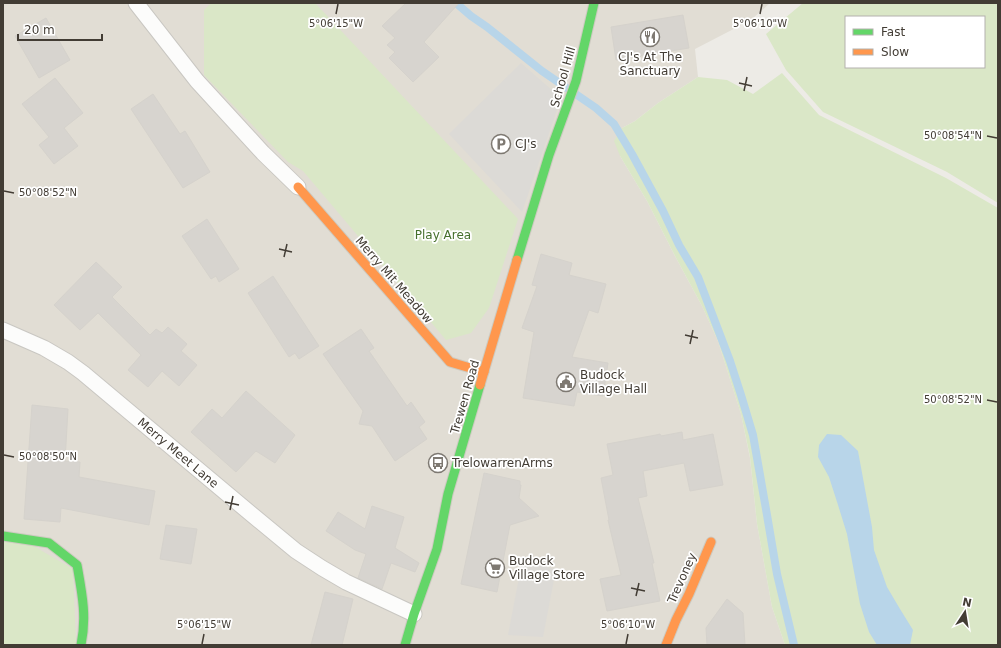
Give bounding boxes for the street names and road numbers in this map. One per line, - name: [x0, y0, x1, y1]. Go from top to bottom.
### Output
- street label: School Hill: [548, 45, 578, 109]
- street label: Merry Mit Meadow: [353, 234, 436, 326]
- street label: Trewen Road: [447, 358, 482, 437]
- street label: Merry Meet Lane: [135, 415, 221, 491]
- street label: Trevoney: [664, 550, 699, 606]

